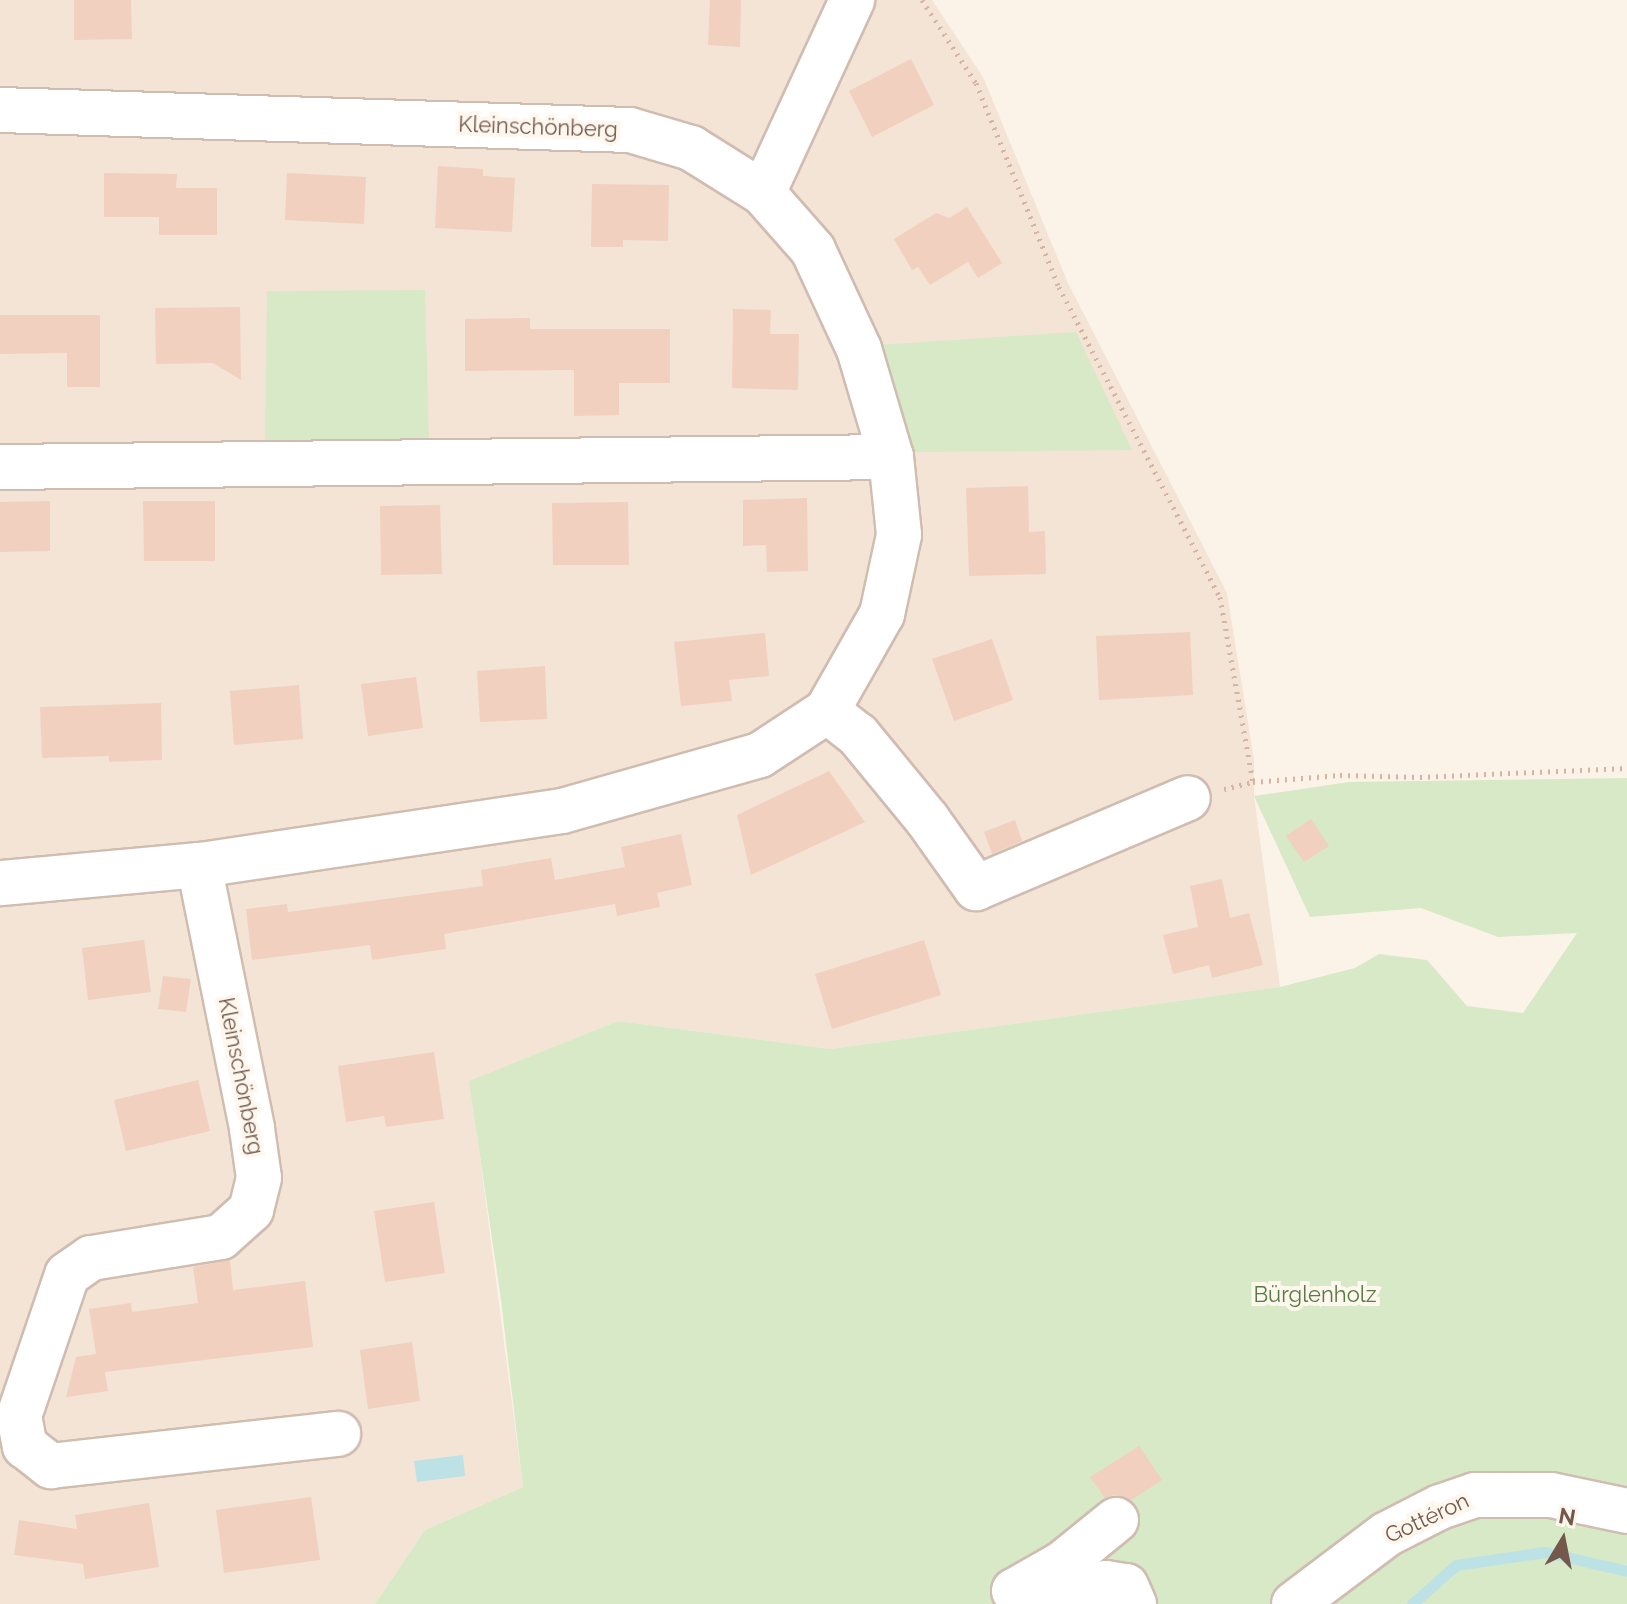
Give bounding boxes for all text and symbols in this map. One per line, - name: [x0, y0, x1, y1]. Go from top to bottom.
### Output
- street label: Kleinschönberg: [458, 111, 618, 143]
- street label: Kleinschönberg: [213, 995, 269, 1157]
- park label: Bürglenholz: [1253, 1282, 1377, 1308]
- street label: Gottéron: [1381, 1487, 1473, 1549]
- north arrow: [1523, 1500, 1603, 1580]
- text: N: [1557, 1502, 1578, 1531]

